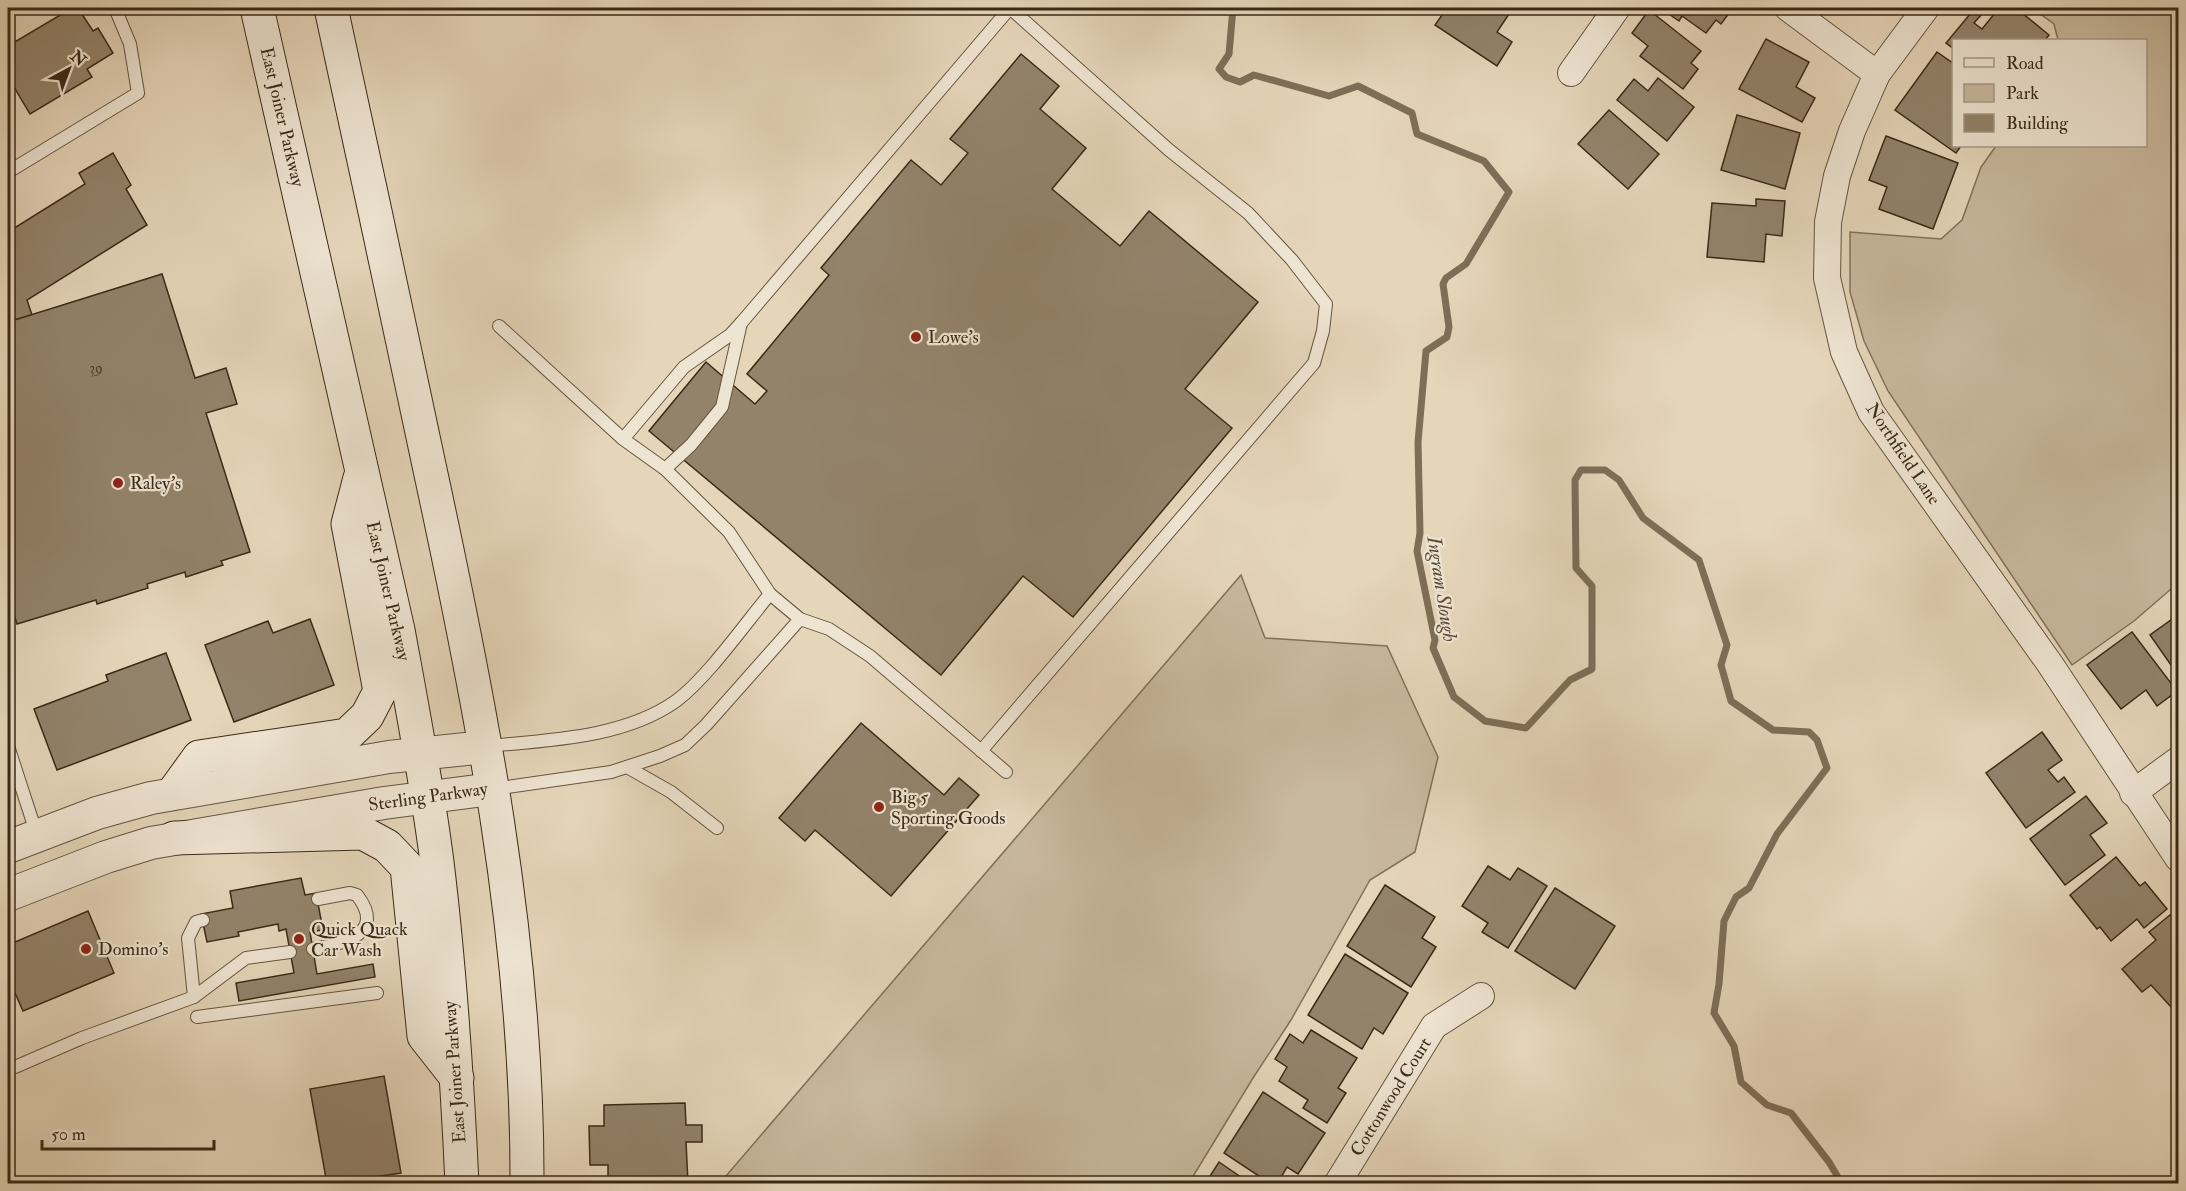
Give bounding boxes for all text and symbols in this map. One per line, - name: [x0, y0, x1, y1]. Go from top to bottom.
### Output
- north arrow: [39, 39, 99, 99]
- legend: [1952, 39, 2147, 147]
- street label: East Joiner Parkway: [255, 45, 309, 190]
- text: N: [65, 46, 91, 71]
- text: Road: [2006, 52, 2044, 75]
- text: Park: [2006, 82, 2039, 105]
- text: Building: [2006, 112, 2069, 135]
- place label: Lowe's: [928, 326, 979, 349]
- marker: Lowe's: [909, 330, 923, 344]
- house number: 39: [89, 359, 103, 378]
- street label: Northfield Lane: [1860, 399, 1946, 510]
- place label: Raley's: [130, 472, 181, 495]
- marker: Raley's: [111, 476, 125, 490]
- street label: East Joiner Parkway: [361, 519, 415, 664]
- water label: Ingram Slough: [1421, 533, 1463, 644]
- street label: Sterling Parkway: [367, 777, 490, 817]
- place label: Big 5 Sporting Goods: [891, 786, 1006, 830]
- marker: Big 5 Sporting Goods: [872, 800, 886, 814]
- place label: Quick Quack Car Wash: [311, 918, 408, 962]
- marker: Quick Quack Car Wash: [292, 932, 306, 946]
- place label: Domino's: [98, 938, 168, 961]
- marker: Domino's: [79, 942, 93, 956]
- street label: East Joiner Parkway: [438, 999, 471, 1144]
- street label: Cottonwood Court: [1345, 1033, 1437, 1161]
- scale bar: [42, 1113, 214, 1151]
- text: 50 m: [51, 1123, 86, 1146]

